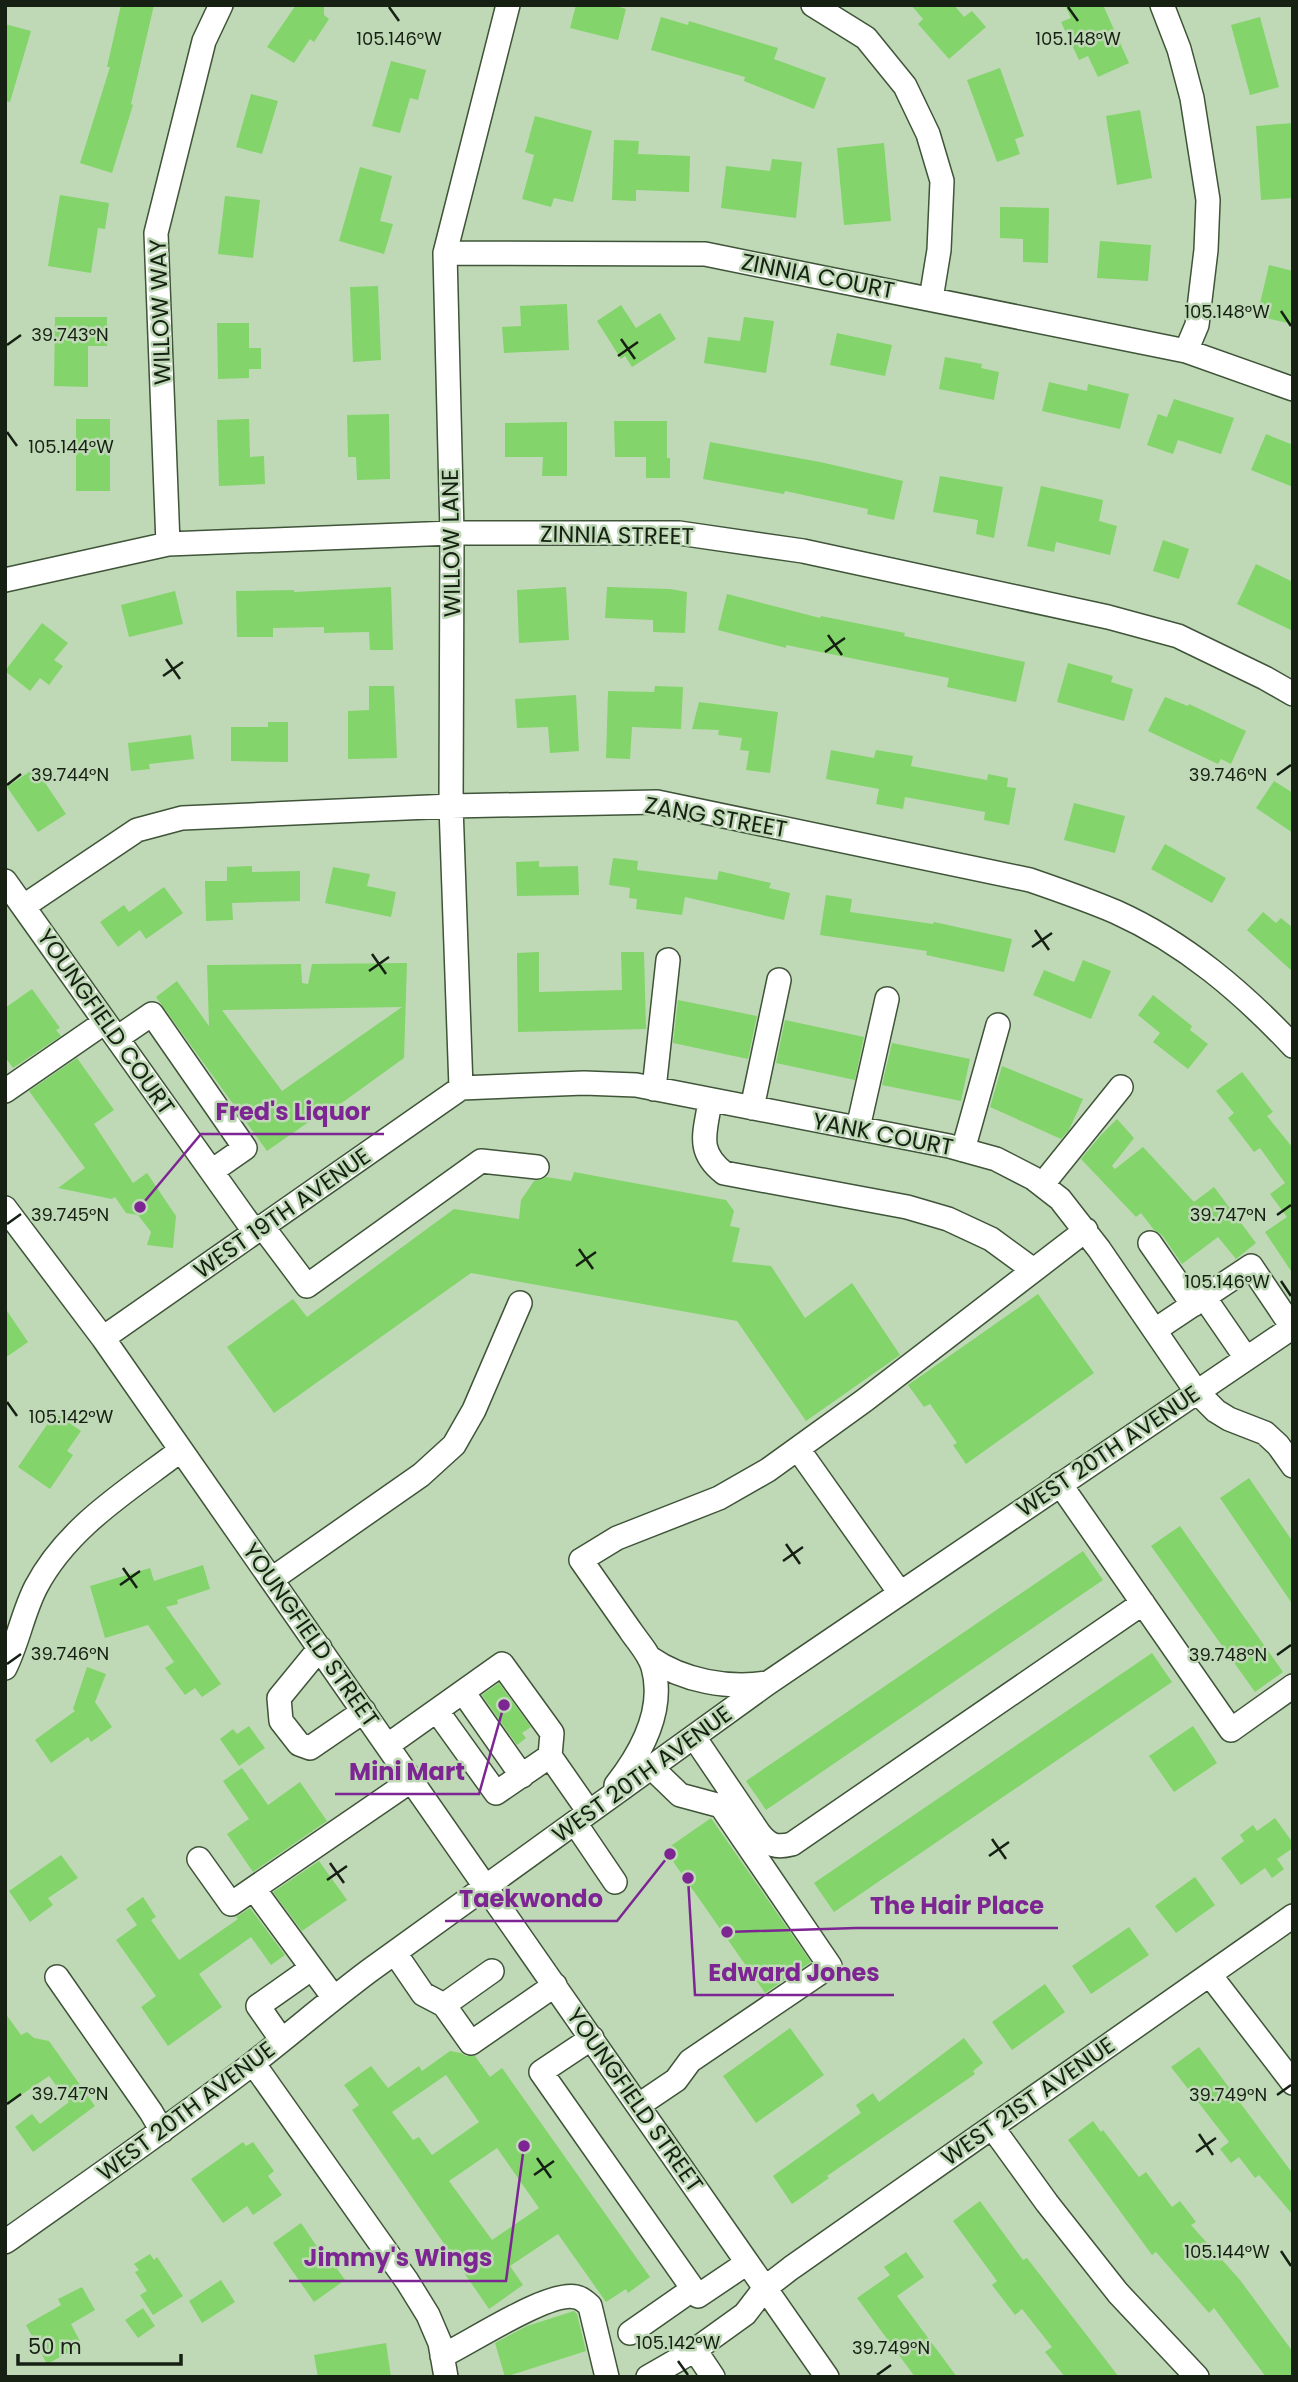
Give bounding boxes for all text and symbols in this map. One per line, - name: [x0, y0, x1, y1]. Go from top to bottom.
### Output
- text: 105.146°W: [356, 26, 442, 51]
- text: 105.148°W: [1035, 26, 1121, 51]
- street label: WILLOW WAY: [141, 238, 179, 386]
- street label: ZINNIA COURT: [739, 245, 897, 307]
- text: 105.148°W: [1184, 299, 1270, 324]
- text: 39.743°N: [31, 322, 109, 347]
- text: 105.144°W: [28, 434, 114, 459]
- street label: WILLOW LANE: [434, 469, 468, 617]
- street label: ZINNIA STREET: [540, 518, 694, 552]
- text: 39.744°N: [31, 762, 109, 787]
- text: 39.746°N: [1189, 762, 1267, 787]
- street label: ZANG STREET: [642, 789, 790, 845]
- street label: YOUNGFIELD COURT: [30, 923, 182, 1121]
- callout: Fred's Liquor: [201, 1089, 384, 1134]
- text: Fred's Liquor: [216, 1095, 370, 1128]
- street label: YANK COURT: [810, 1105, 956, 1163]
- street label: WEST 19TH AVENUE: [187, 1140, 377, 1286]
- text: 39.745°N: [31, 1202, 109, 1227]
- text: 39.747°N: [1190, 1202, 1266, 1227]
- text: 105.146°W: [1184, 1269, 1270, 1294]
- street label: WEST 20TH AVENUE: [1010, 1378, 1206, 1524]
- text: 105.142°W: [29, 1404, 114, 1429]
- street label: YOUNGFIELD STREET: [235, 1536, 387, 1734]
- text: 39.746°N: [31, 1641, 109, 1666]
- text: 39.748°N: [1189, 1642, 1267, 1667]
- street label: WEST 20TH AVENUE: [546, 1698, 738, 1850]
- callout: Mini Mart: [335, 1749, 479, 1794]
- text: Mini Mart: [349, 1755, 465, 1788]
- callout: Taekwondo: [445, 1876, 617, 1921]
- text: Taekwondo: [459, 1882, 603, 1915]
- callout: The Hair Place: [856, 1883, 1058, 1928]
- text: The Hair Place: [870, 1889, 1044, 1922]
- callout: Edward Jones: [695, 1950, 894, 1995]
- text: Edward Jones: [708, 1956, 880, 1989]
- street label: YOUNGFIELD STREET: [559, 2001, 711, 2199]
- street label: WEST 21ST AVENUE: [935, 2029, 1121, 2173]
- street label: WEST 20TH AVENUE: [91, 2034, 281, 2188]
- text: 39.747°N: [32, 2081, 108, 2106]
- text: 39.749°N: [1189, 2082, 1267, 2107]
- callout: Jimmy's Wings: [289, 2236, 506, 2281]
- text: 105.144°W: [1184, 2239, 1270, 2264]
- text: Jimmy's Wings: [304, 2241, 492, 2274]
- scale bar: [18, 2322, 180, 2366]
- text: 105.142°W: [636, 2330, 721, 2355]
- text: 50 m: [28, 2332, 82, 2361]
- text: 39.749°N: [852, 2335, 930, 2360]

